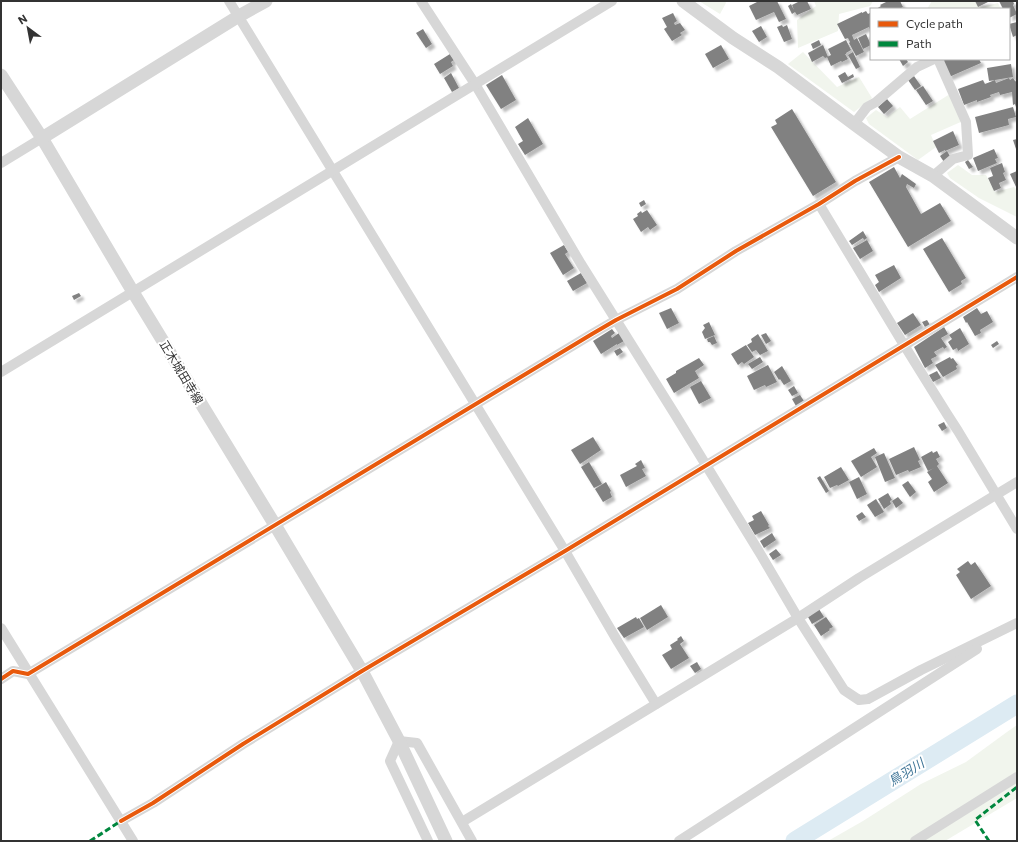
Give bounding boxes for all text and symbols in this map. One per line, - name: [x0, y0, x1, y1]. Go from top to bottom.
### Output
- north arrow: [8, 8, 48, 48]
- legend: [870, 8, 1010, 60]
- text: N: [15, 11, 29, 27]
- text: Cycle path: [906, 16, 963, 30]
- text: Path: [906, 36, 932, 50]
- street label: 正木城田寺線: [157, 338, 207, 406]
- water label: 鳥羽川: [885, 754, 928, 789]

